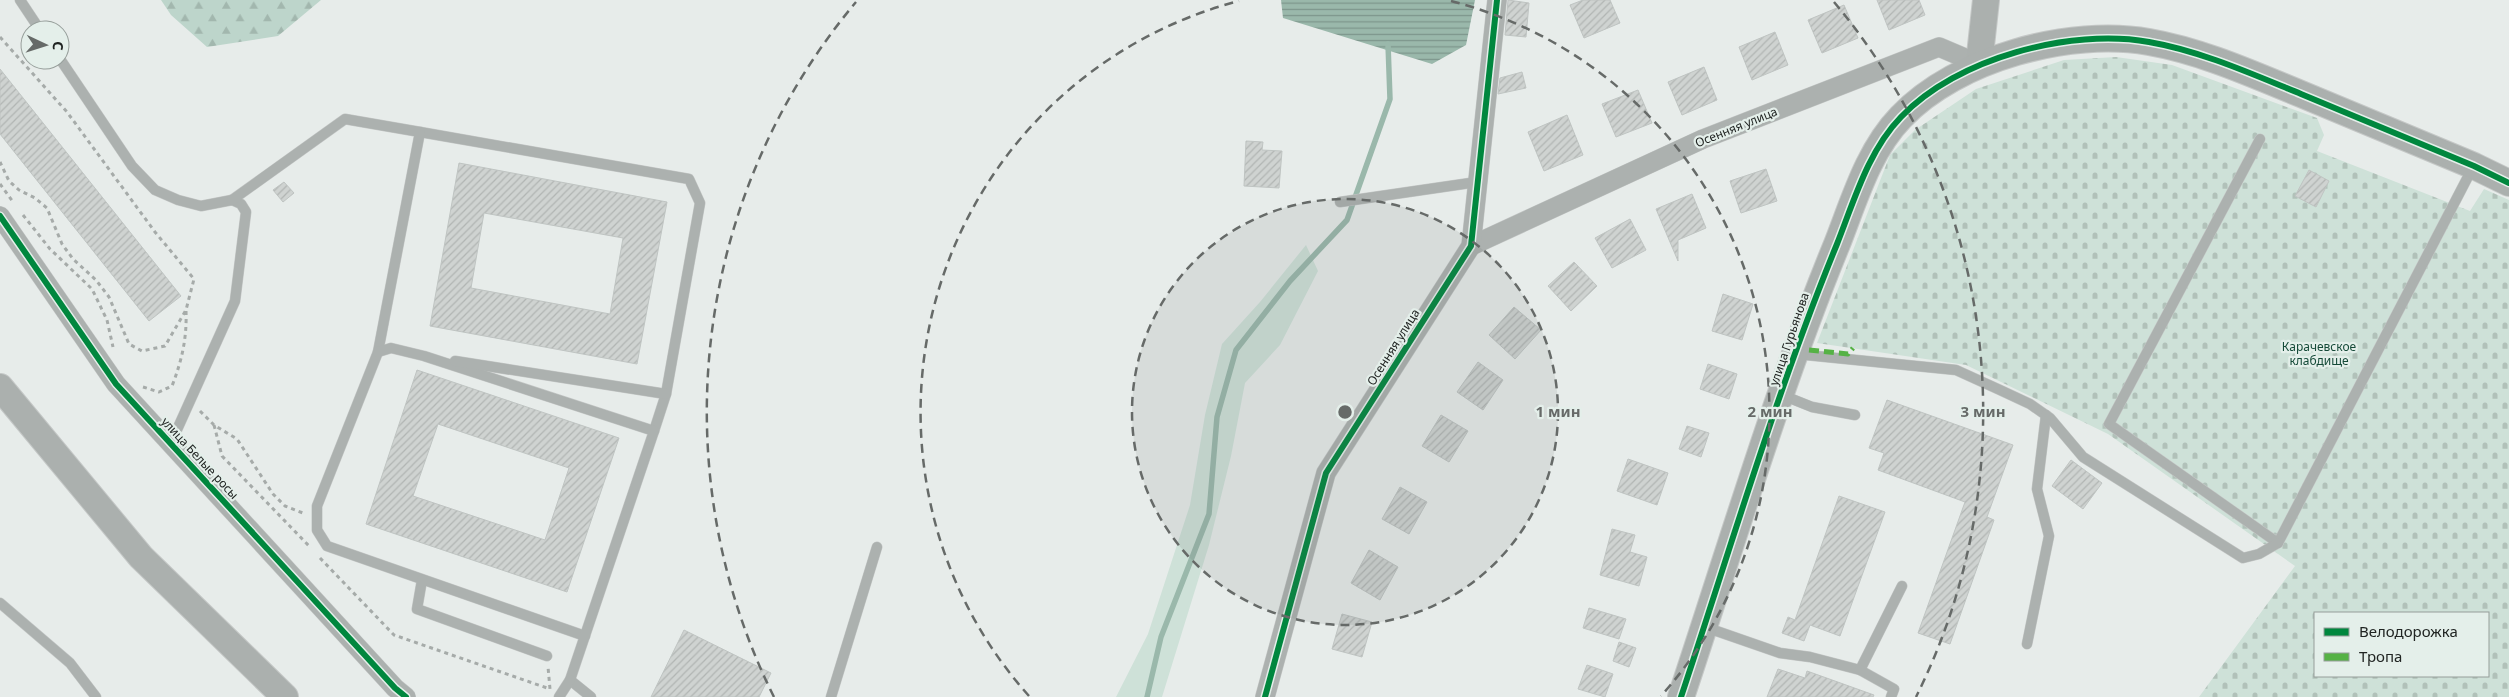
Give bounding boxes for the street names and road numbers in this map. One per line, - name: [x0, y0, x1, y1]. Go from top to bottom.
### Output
- street label: Осенняя улица: [1692, 103, 1780, 151]
- street label: улица Гурьянова: [1765, 290, 1813, 388]
- street label: Осенняя улица: [1363, 305, 1423, 389]
- street label: улица Белые росы: [157, 413, 243, 503]

